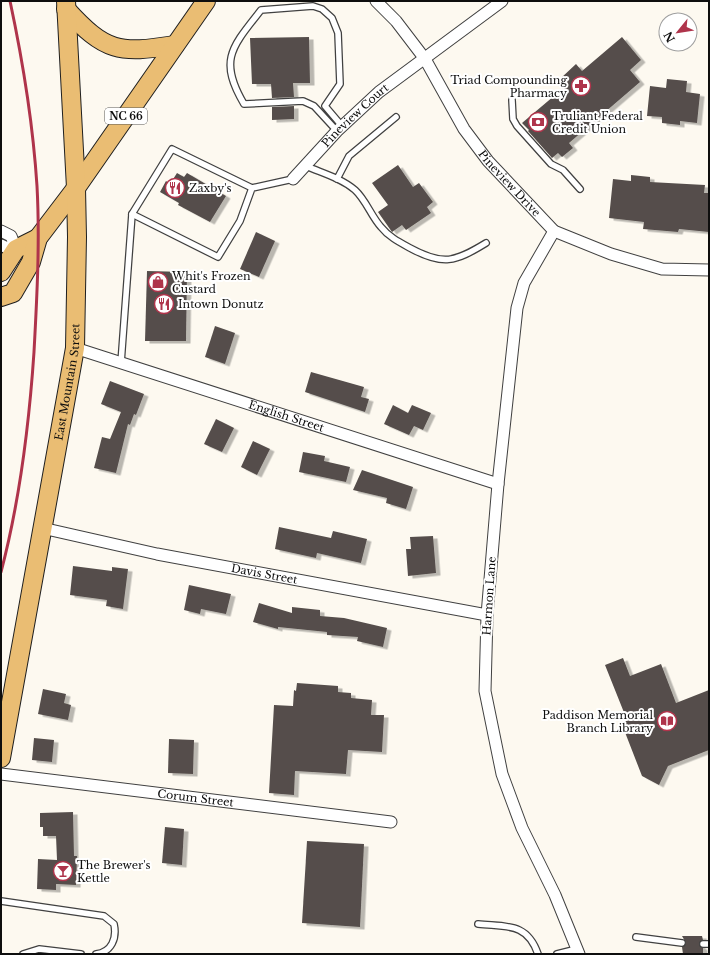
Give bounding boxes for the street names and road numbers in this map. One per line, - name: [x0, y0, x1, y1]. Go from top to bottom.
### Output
- street label: Pineview Court: [319, 80, 392, 150]
- road number: NC 66: [105, 108, 147, 124]
- street label: Pineview Drive: [475, 147, 544, 219]
- street label: East Mountain Street: [51, 323, 82, 442]
- street label: English Street: [247, 397, 327, 435]
- street label: Harmon Lane: [479, 556, 499, 636]
- street label: Davis Street: [230, 561, 299, 587]
- street label: Corum Street: [157, 786, 235, 810]

